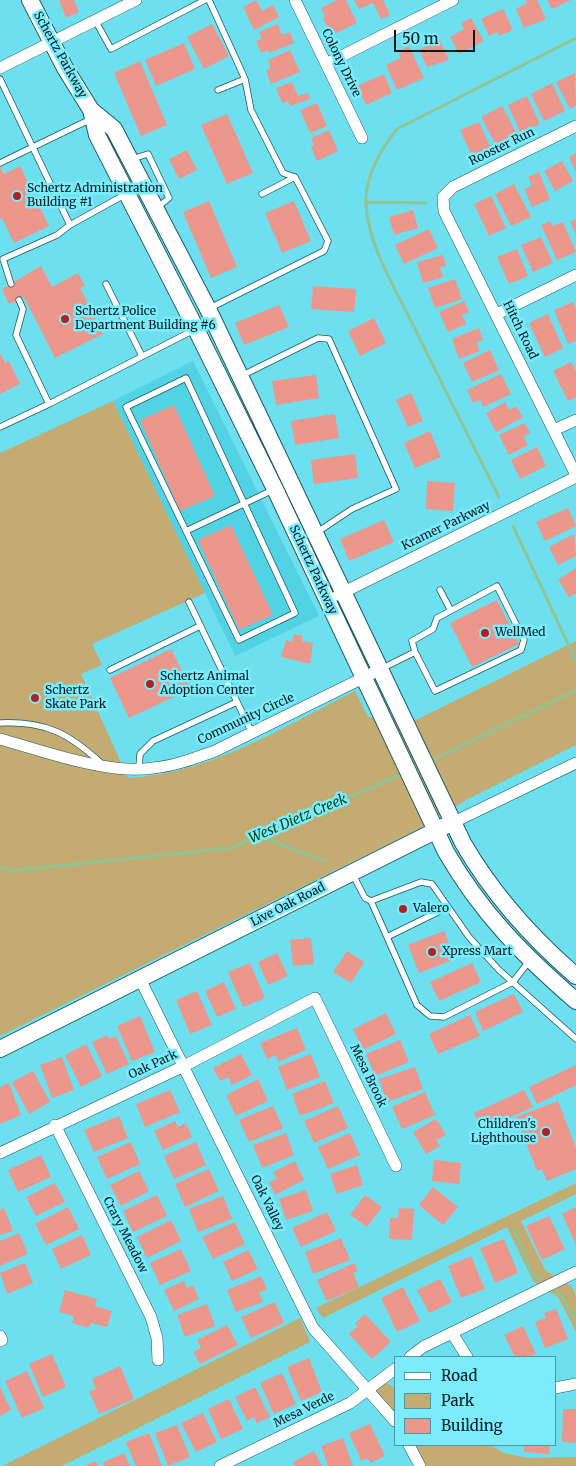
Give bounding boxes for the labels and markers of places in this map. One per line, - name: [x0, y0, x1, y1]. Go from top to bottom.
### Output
- place label: Schertz Administration Building #1: [27, 182, 163, 210]
- marker: Schertz Administration Building #1: [11, 190, 23, 202]
- place label: Schertz Police Department Building #6: [75, 305, 216, 333]
- marker: Schertz Police Department Building #6: [59, 313, 71, 325]
- place label: WellMed: [495, 626, 546, 640]
- marker: WellMed: [479, 627, 491, 639]
- place label: Schertz Animal Adoption Center: [160, 670, 254, 698]
- marker: Schertz Animal Adoption Center: [144, 678, 156, 690]
- place label: Schertz Skate Park: [45, 684, 106, 712]
- marker: Schertz Skate Park: [29, 692, 41, 704]
- place label: Valero: [413, 902, 449, 916]
- marker: Valero: [397, 903, 409, 915]
- place label: Xpress Mart: [442, 945, 512, 959]
- marker: Xpress Mart: [426, 946, 438, 958]
- place label: Children's Lighthouse: [471, 1118, 536, 1146]
- marker: Children's Lighthouse: [540, 1126, 552, 1138]

